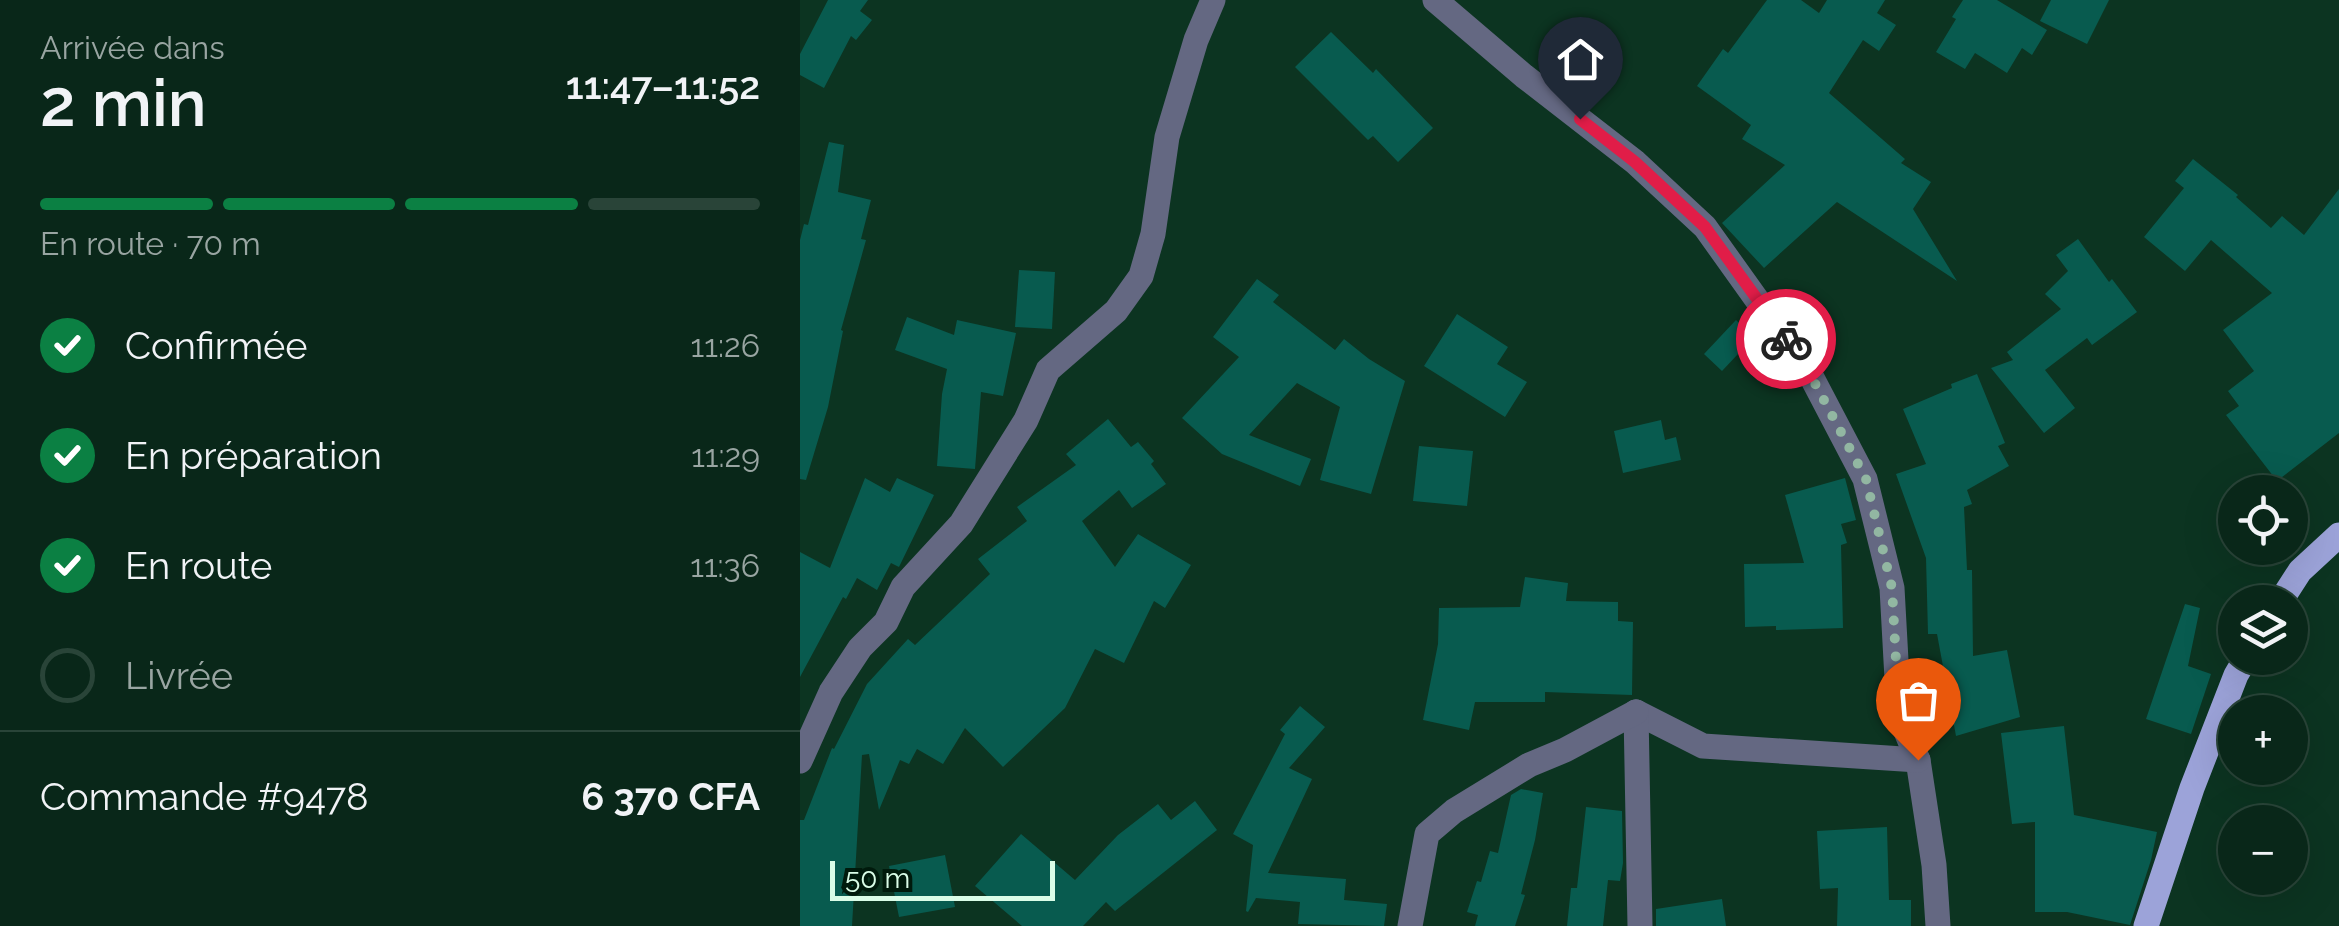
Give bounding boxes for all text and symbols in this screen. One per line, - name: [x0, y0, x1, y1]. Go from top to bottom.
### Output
- pin: [1538, 17, 1623, 120]
- text: Arrivée dans: [40, 29, 225, 66]
- icon: home: [1553, 32, 1608, 87]
- text: 11:47–11:52: [566, 63, 760, 108]
- text: 2 min: [40, 65, 207, 141]
- text: En route · 70 m: [40, 225, 261, 262]
- courier: [1736, 289, 1836, 389]
- icon: bike: [1759, 312, 1814, 367]
- icon: check: [40, 318, 95, 373]
- text: Confirmée: [125, 323, 308, 368]
- text: 11:26: [691, 327, 760, 364]
- icon: check: [40, 428, 95, 483]
- text: En préparation: [125, 433, 382, 478]
- text: 11:29: [691, 437, 760, 474]
- map controls: [2218, 475, 2308, 895]
- button: locate: [2218, 475, 2308, 565]
- icon: check: [40, 538, 95, 593]
- text: En route: [125, 543, 272, 588]
- text: 11:36: [690, 547, 760, 584]
- button: layers: [2218, 585, 2308, 675]
- text: Livrée: [125, 653, 233, 698]
- pin: [1876, 658, 1961, 761]
- icon: bag: [1891, 673, 1946, 728]
- button: +: [2218, 695, 2308, 785]
- text: Commande #9478: [40, 774, 369, 819]
- text: 6 370 CFA: [581, 774, 760, 819]
- button: −: [2218, 805, 2308, 895]
- scale bar: [830, 856, 1055, 900]
- text: 50 m: [845, 862, 910, 895]

